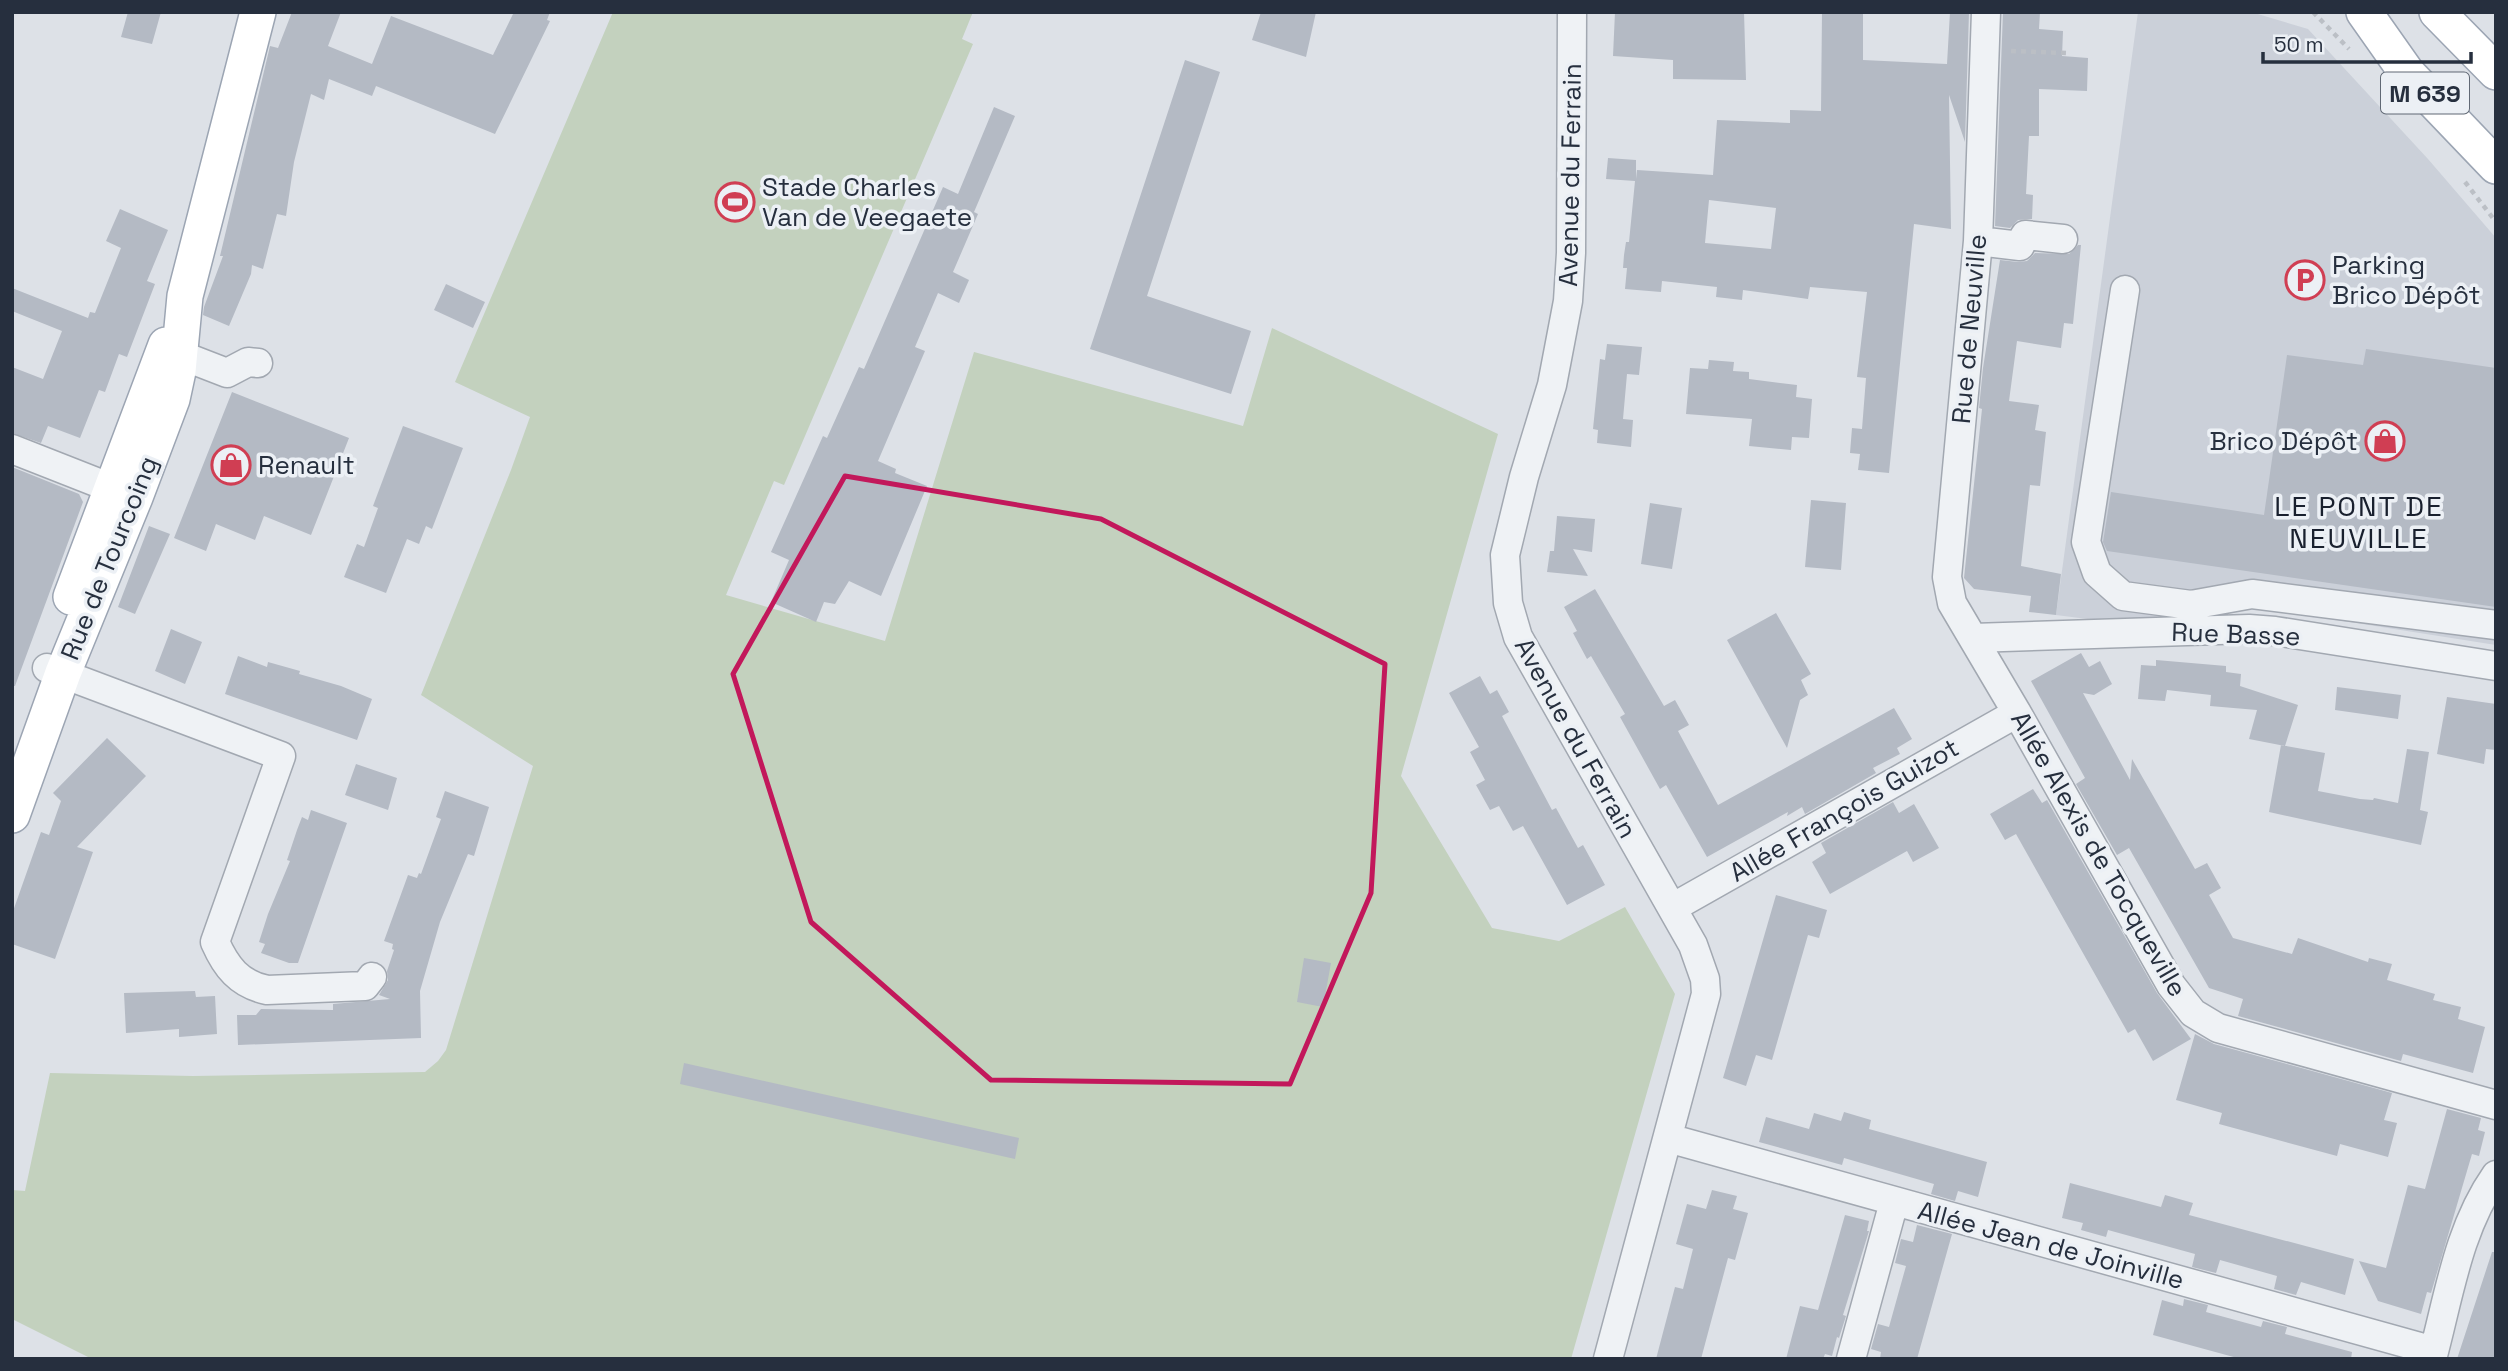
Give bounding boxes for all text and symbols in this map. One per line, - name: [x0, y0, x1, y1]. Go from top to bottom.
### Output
- scale bar: [2263, 21, 2471, 65]
- text: 50 m: [2274, 31, 2324, 58]
- street label: Avenue du Ferrain: [1551, 63, 1589, 287]
- road number: M 639: [2381, 72, 2469, 114]
- place label: Stade Charles Van de Veegaete: [762, 170, 972, 234]
- sports icon: Stade Charles Van de Veegaete: [714, 181, 756, 223]
- street label: Rue de Neuville: [1944, 233, 1994, 425]
- place label: Parking Brico Dépôt: [2332, 248, 2481, 312]
- parking icon: Parking Brico Dépôt: [2284, 259, 2326, 301]
- shop icon: Brico Dépôt: [2364, 420, 2406, 462]
- place label: Brico Dépôt: [2209, 424, 2358, 458]
- shop icon: Renault: [210, 444, 252, 486]
- place label: Renault: [258, 448, 355, 482]
- street label: Rue de Tourcoing: [53, 451, 165, 665]
- district label: LE PONT DE NEUVILLE: [2274, 488, 2444, 556]
- street label: Rue Basse: [2171, 615, 2301, 653]
- street label: Avenue du Ferrain: [1507, 632, 1645, 844]
- street label: Allée Alexis de Tocqueville: [2003, 705, 2195, 1003]
- street label: Allée François Guizot: [1723, 730, 1965, 890]
- street label: Allée Jean de Joinville: [1914, 1193, 2188, 1297]

